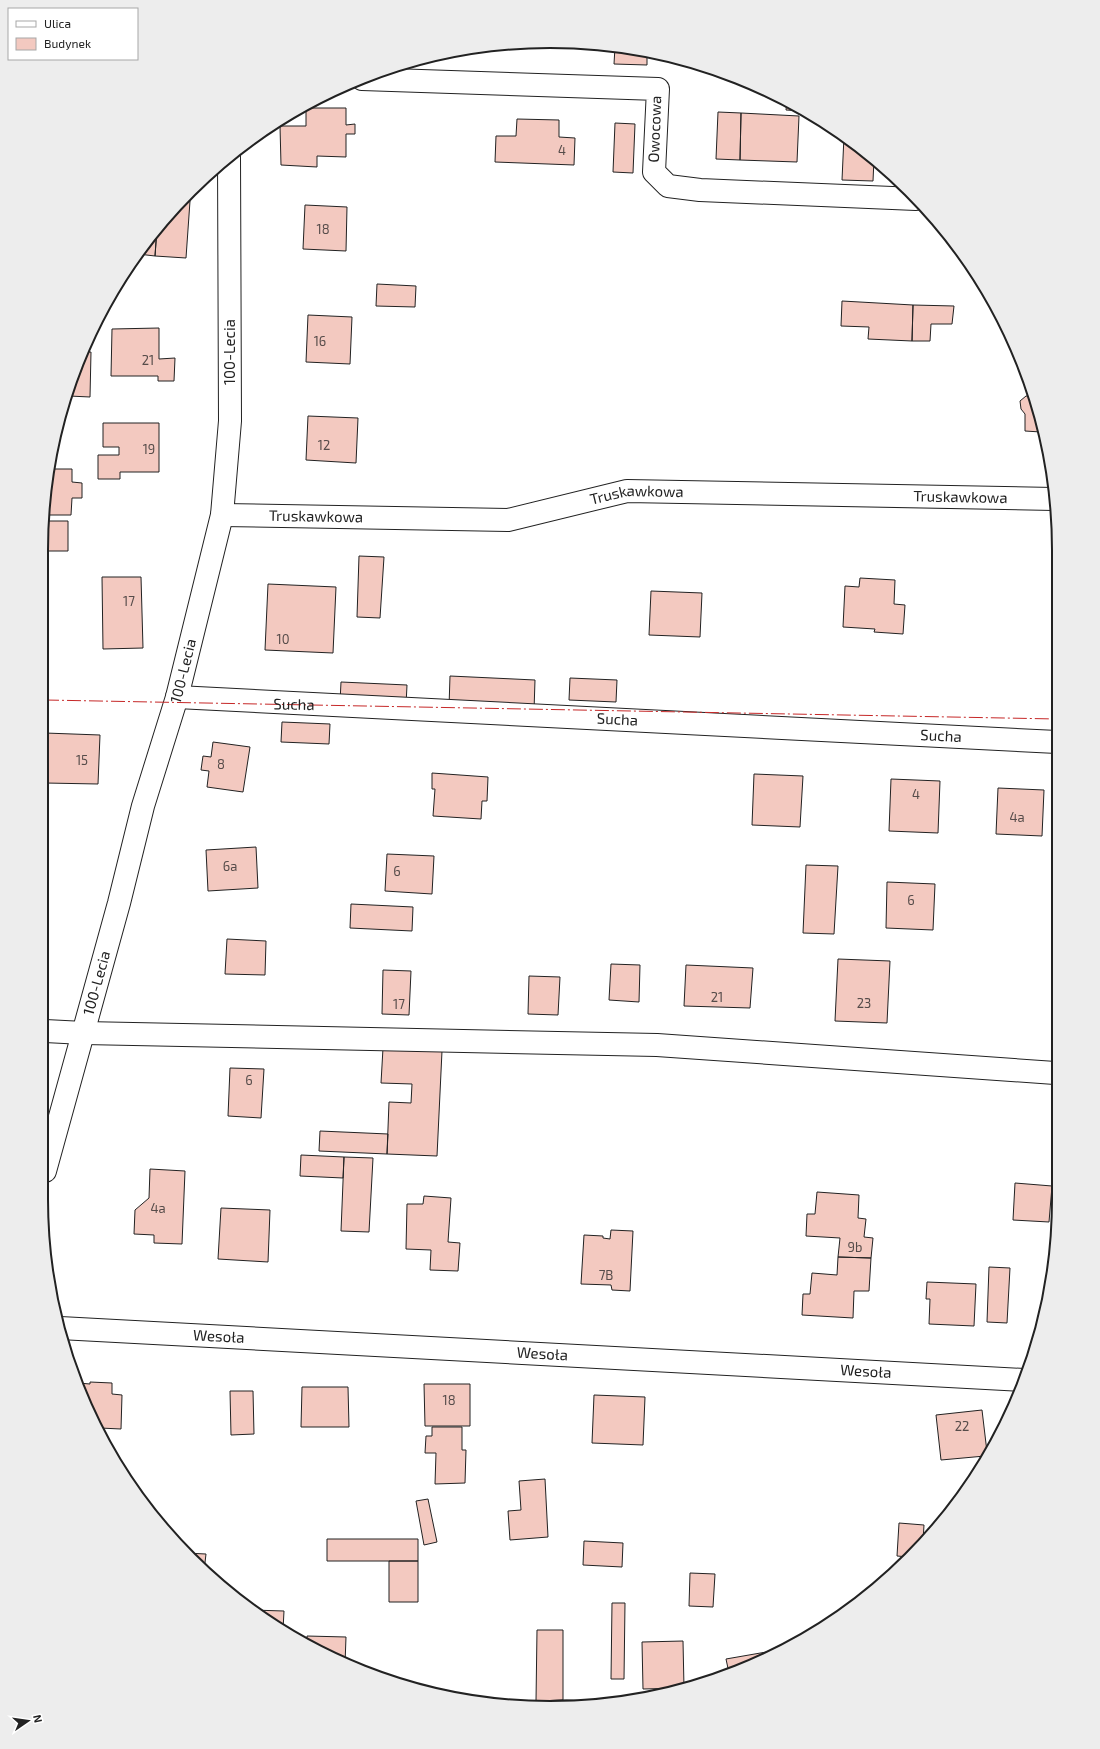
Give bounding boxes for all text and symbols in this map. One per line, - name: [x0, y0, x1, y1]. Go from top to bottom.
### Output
- legend: [8, 8, 138, 60]
- text: Ulica: [44, 16, 71, 30]
- text: Budynek: [44, 36, 91, 50]
- street label: Owocowa: [644, 95, 664, 163]
- house number: 4: [558, 142, 566, 158]
- house number: 18: [316, 221, 330, 237]
- street label: 100-Lecia: [220, 319, 238, 385]
- house number: 16: [314, 333, 326, 349]
- house number: 21: [142, 352, 154, 368]
- house number: 12: [318, 437, 330, 453]
- house number: 19: [143, 441, 155, 457]
- street label: Truskawkowa: [588, 481, 684, 508]
- street label: Truskawkowa: [913, 486, 1008, 506]
- street label: Truskawkowa: [269, 506, 363, 525]
- house number: 17: [123, 593, 135, 609]
- house number: 10: [276, 631, 290, 647]
- street label: 100-Lecia: [166, 637, 199, 705]
- street label: Sucha: [273, 694, 315, 713]
- street label: Sucha: [596, 708, 639, 729]
- street label: Sucha: [920, 725, 962, 745]
- house number: 15: [76, 752, 88, 768]
- house number: 8: [217, 756, 225, 772]
- house number: 4: [912, 786, 920, 802]
- house number: 4a: [1009, 809, 1025, 825]
- house number: 6a: [223, 858, 237, 874]
- house number: 6: [393, 863, 401, 879]
- house number: 6: [907, 892, 915, 908]
- street label: 100-Lecia: [78, 949, 113, 1017]
- house number: 21: [711, 989, 723, 1005]
- house number: 23: [857, 995, 871, 1011]
- house number: 17: [393, 996, 405, 1012]
- house number: 6: [245, 1072, 253, 1088]
- house number: 4a: [150, 1200, 166, 1216]
- house number: 9b: [848, 1239, 862, 1255]
- house number: 7B: [599, 1267, 613, 1283]
- street label: Wesoła: [193, 1325, 245, 1346]
- street label: Wesoła: [516, 1343, 568, 1363]
- street label: Wesoła: [840, 1360, 892, 1381]
- house number: 18: [442, 1392, 456, 1408]
- house number: 22: [955, 1418, 969, 1434]
- north arrow: [8, 1701, 48, 1741]
- text: N: [31, 1713, 45, 1724]

